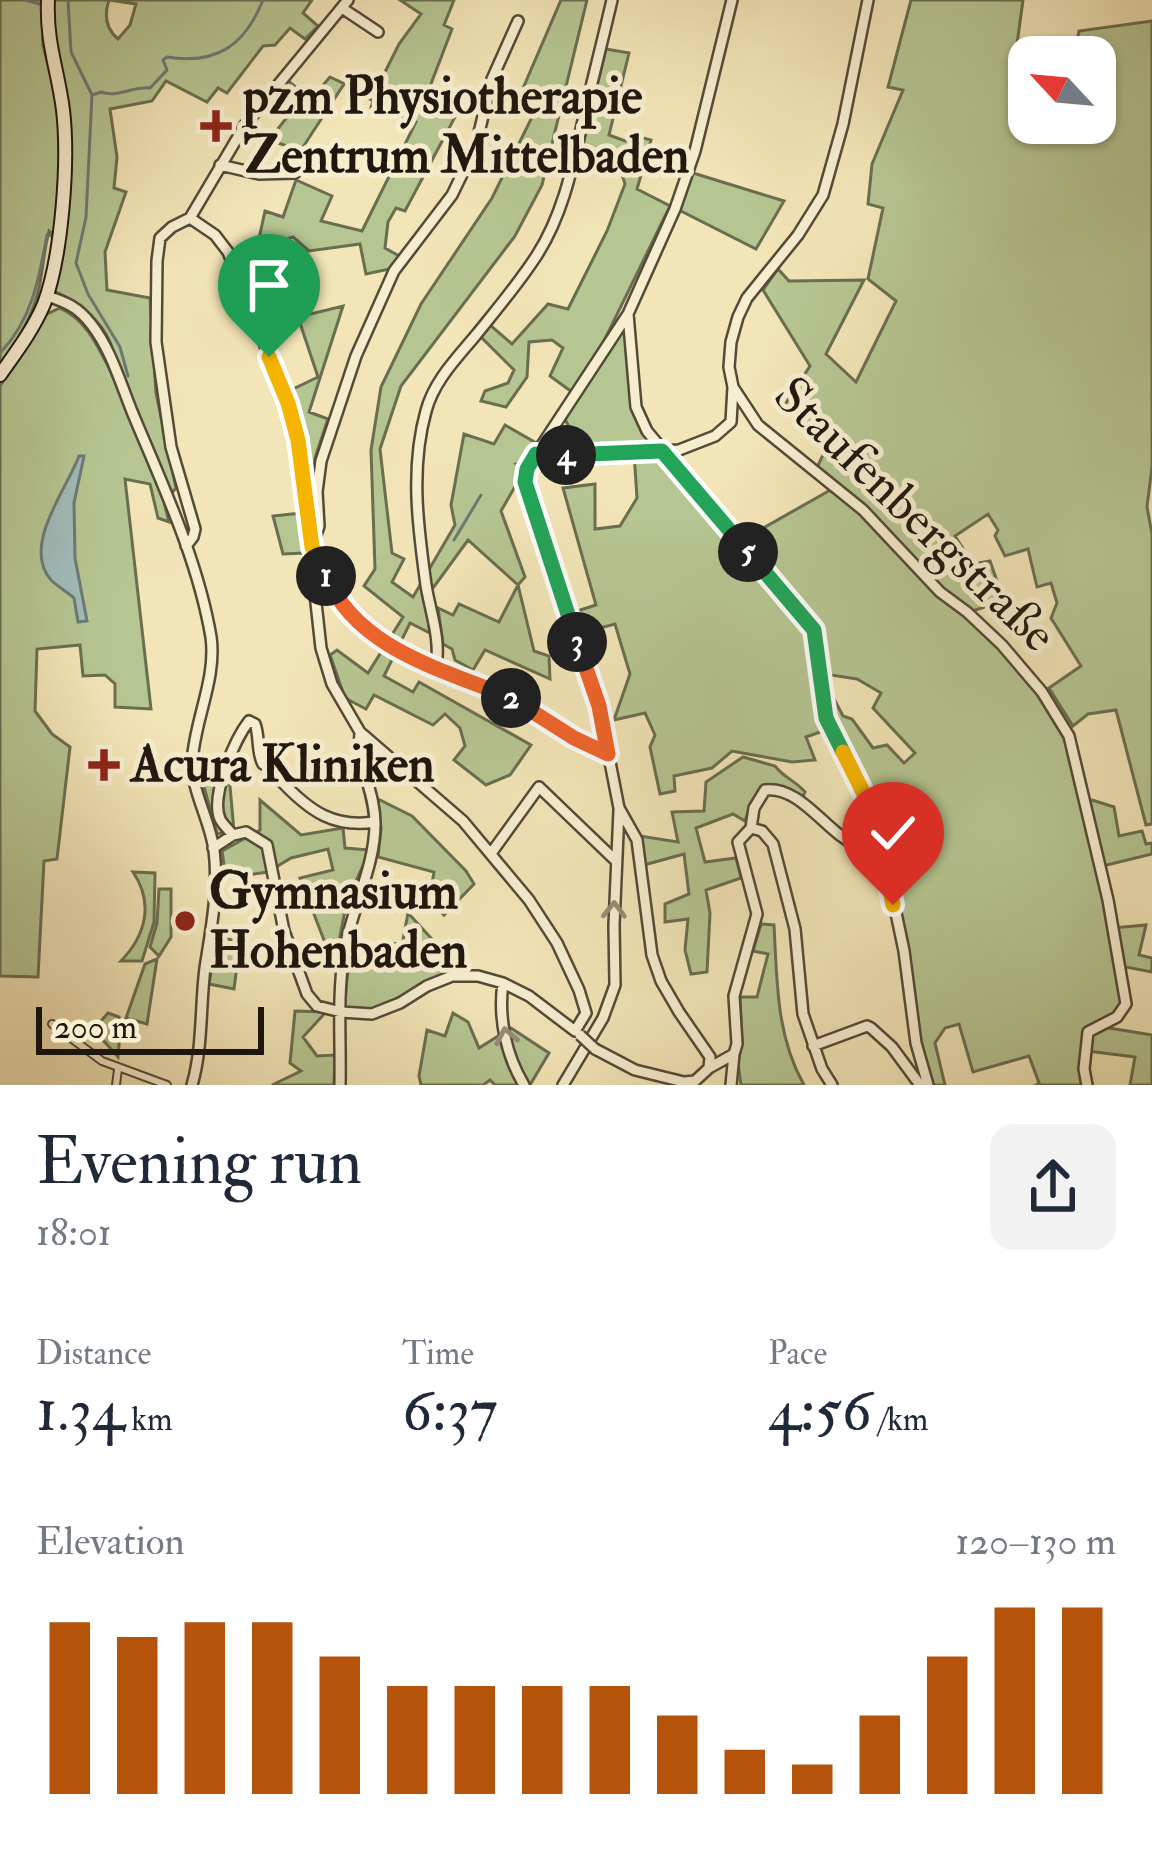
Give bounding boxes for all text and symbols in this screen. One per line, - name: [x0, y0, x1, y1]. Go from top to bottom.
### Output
- north arrow: [1008, 36, 1116, 144]
- map controls: [1008, 36, 1116, 144]
- place label: pzm Physiotherapie Zentrum Mittelbaden: [241, 65, 690, 188]
- marker: pzm Physiotherapie Zentrum Mittelbaden: [200, 110, 232, 142]
- pin: [218, 234, 320, 357]
- icon: arrive: [236, 252, 302, 318]
- street label: Staufenbergstraße: [760, 364, 1070, 666]
- pin: 4: [536, 425, 596, 485]
- text: 4: [557, 434, 575, 475]
- pin: 5: [718, 522, 778, 582]
- text: 5: [741, 531, 755, 572]
- pin: 1: [296, 546, 356, 606]
- text: 1: [320, 555, 332, 596]
- pin: 3: [547, 612, 607, 672]
- text: 3: [571, 621, 583, 662]
- pin: 2: [481, 668, 541, 728]
- text: 2: [503, 677, 519, 718]
- place label: Acura Kliniken: [129, 733, 435, 797]
- marker: Acura Kliniken: [88, 749, 120, 781]
- pin: [842, 782, 944, 905]
- icon: check: [860, 800, 926, 866]
- place label: Gymnasium Hohenbaden: [209, 860, 468, 983]
- one-way arrow: [601, 900, 627, 919]
- marker: Gymnasium Hohenbaden: [172, 908, 198, 934]
- scale bar: [36, 1001, 264, 1054]
- text: 200 m: [54, 1007, 137, 1048]
- one-way arrow: [494, 1026, 520, 1046]
- text: Evening run: [36, 1121, 362, 1204]
- button: share: [990, 1124, 1116, 1250]
- text: 18:01: [36, 1208, 112, 1257]
- text: Distance: [36, 1333, 151, 1374]
- text: Time: [402, 1333, 474, 1374]
- text: Pace: [768, 1333, 827, 1374]
- text: 1.34: [36, 1374, 124, 1449]
- text: 6:37: [402, 1374, 498, 1449]
- text: 4:56: [768, 1374, 872, 1449]
- text: km: [124, 1399, 173, 1440]
- text: /km: [872, 1399, 928, 1440]
- text: Elevation: [36, 1517, 185, 1566]
- text: 120–130 m: [955, 1517, 1116, 1566]

